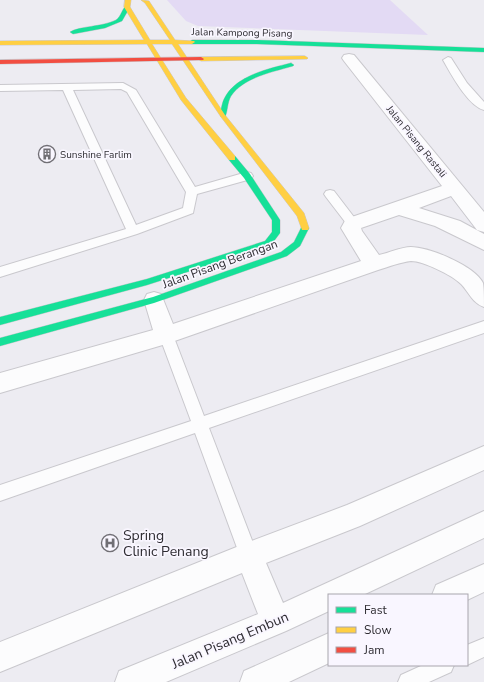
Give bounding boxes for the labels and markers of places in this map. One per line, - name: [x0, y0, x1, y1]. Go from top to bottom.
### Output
- building icon: Sunshine Farlim: [37, 144, 57, 164]
- place label: Sunshine Farlim: [60, 148, 132, 162]
- place label: Spring Clinic Penang: [123, 526, 209, 561]
- hospital icon: Spring Clinic Penang: [100, 533, 120, 553]

